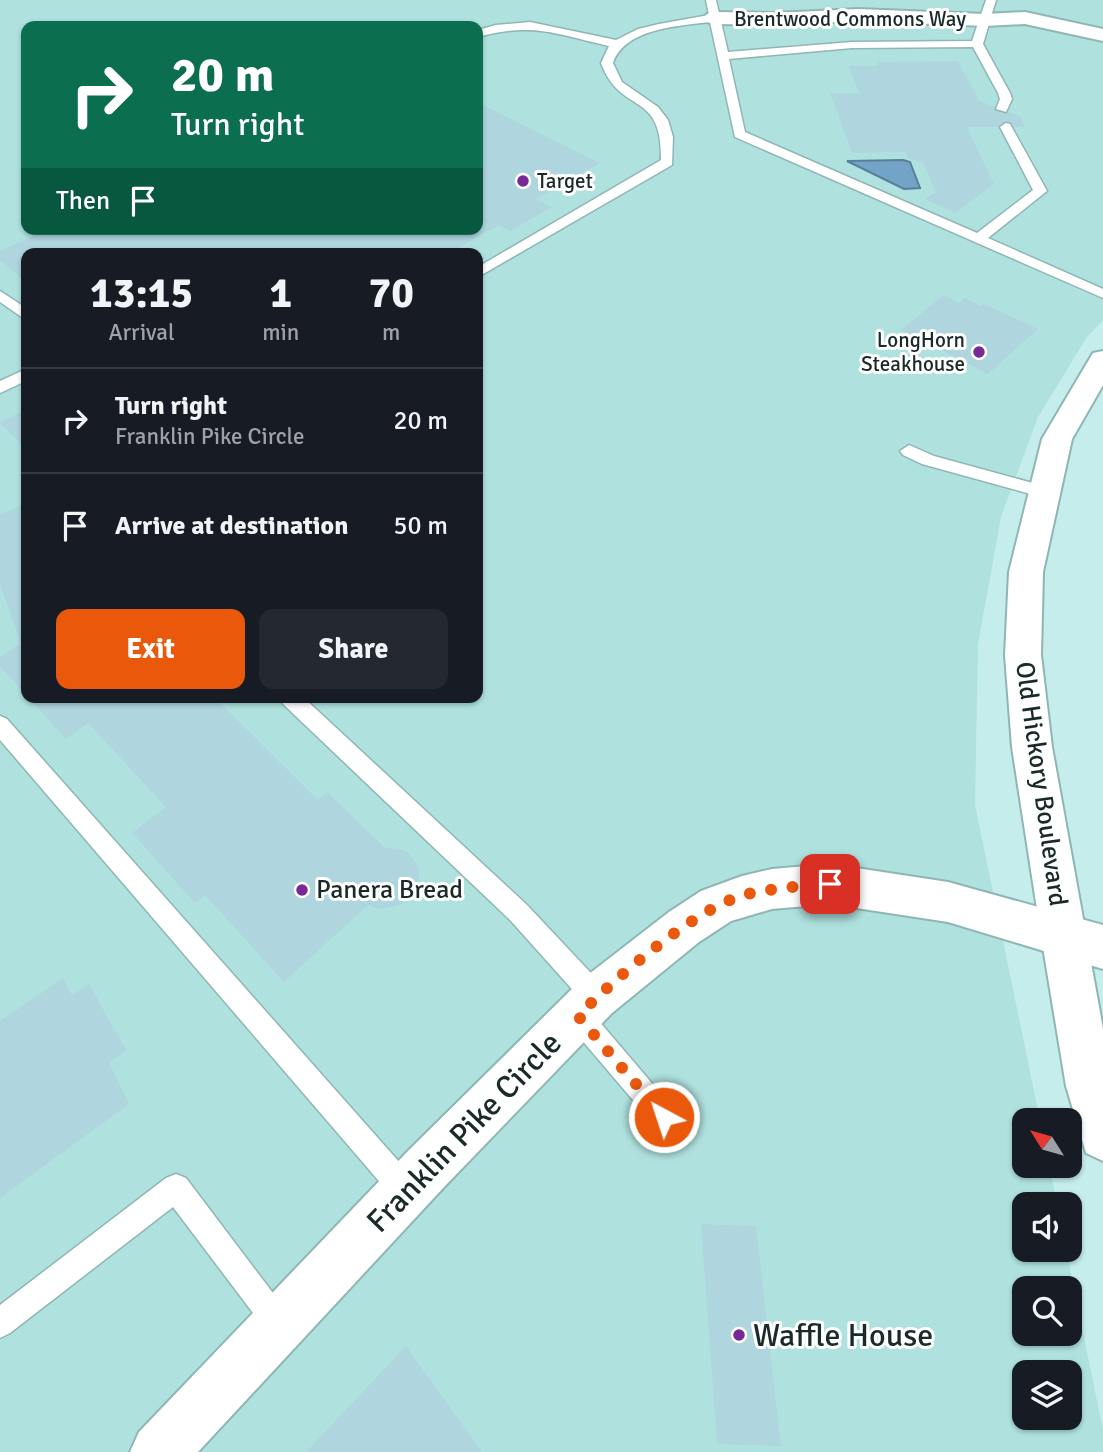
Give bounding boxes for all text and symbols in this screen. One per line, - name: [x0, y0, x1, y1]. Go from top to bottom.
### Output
- street label: Brentwood Commons Way: [734, 6, 966, 32]
- text: 20 m: [171, 45, 274, 105]
- icon: right: [56, 49, 147, 140]
- text: Turn right: [171, 105, 304, 144]
- place label: Target: [537, 168, 593, 194]
- marker: Target: [515, 173, 531, 189]
- icon: arrive: [124, 182, 162, 220]
- text: Then: [56, 185, 110, 217]
- text: 13:15: [90, 268, 193, 319]
- text: 1: [270, 268, 292, 319]
- text: 70: [369, 268, 414, 319]
- text: Arrival: [109, 318, 175, 347]
- text: min: [262, 318, 299, 347]
- text: m: [382, 318, 400, 347]
- place label: LongHorn Steakhouse: [861, 327, 965, 377]
- marker: LongHorn Steakhouse: [971, 344, 987, 360]
- text: Turn right: [115, 390, 227, 422]
- icon: right: [56, 402, 94, 440]
- text: 20 m: [393, 405, 448, 437]
- text: Franklin Pike Circle: [115, 422, 305, 451]
- icon: arrive: [56, 507, 94, 545]
- text: Arrive at destination: [115, 510, 348, 542]
- text: 50 m: [393, 510, 448, 542]
- button: Exit: [56, 609, 245, 689]
- button: Share: [259, 609, 448, 689]
- street label: Old Hickory Boulevard: [1008, 660, 1074, 908]
- pin: [800, 854, 860, 914]
- icon: arrive: [811, 865, 849, 903]
- place label: Panera Bread: [316, 874, 463, 906]
- marker: Panera Bread: [294, 882, 310, 898]
- street label: Franklin Pike Circle: [358, 1024, 570, 1240]
- position arrow: [627, 1080, 701, 1154]
- north arrow: [1012, 1108, 1082, 1178]
- map controls: [1012, 1108, 1082, 1430]
- button: sound: [1012, 1192, 1082, 1262]
- button: search: [1012, 1276, 1082, 1346]
- place label: Waffle House: [753, 1316, 933, 1355]
- marker: Waffle House: [731, 1327, 747, 1343]
- button: layers: [1012, 1360, 1082, 1430]

